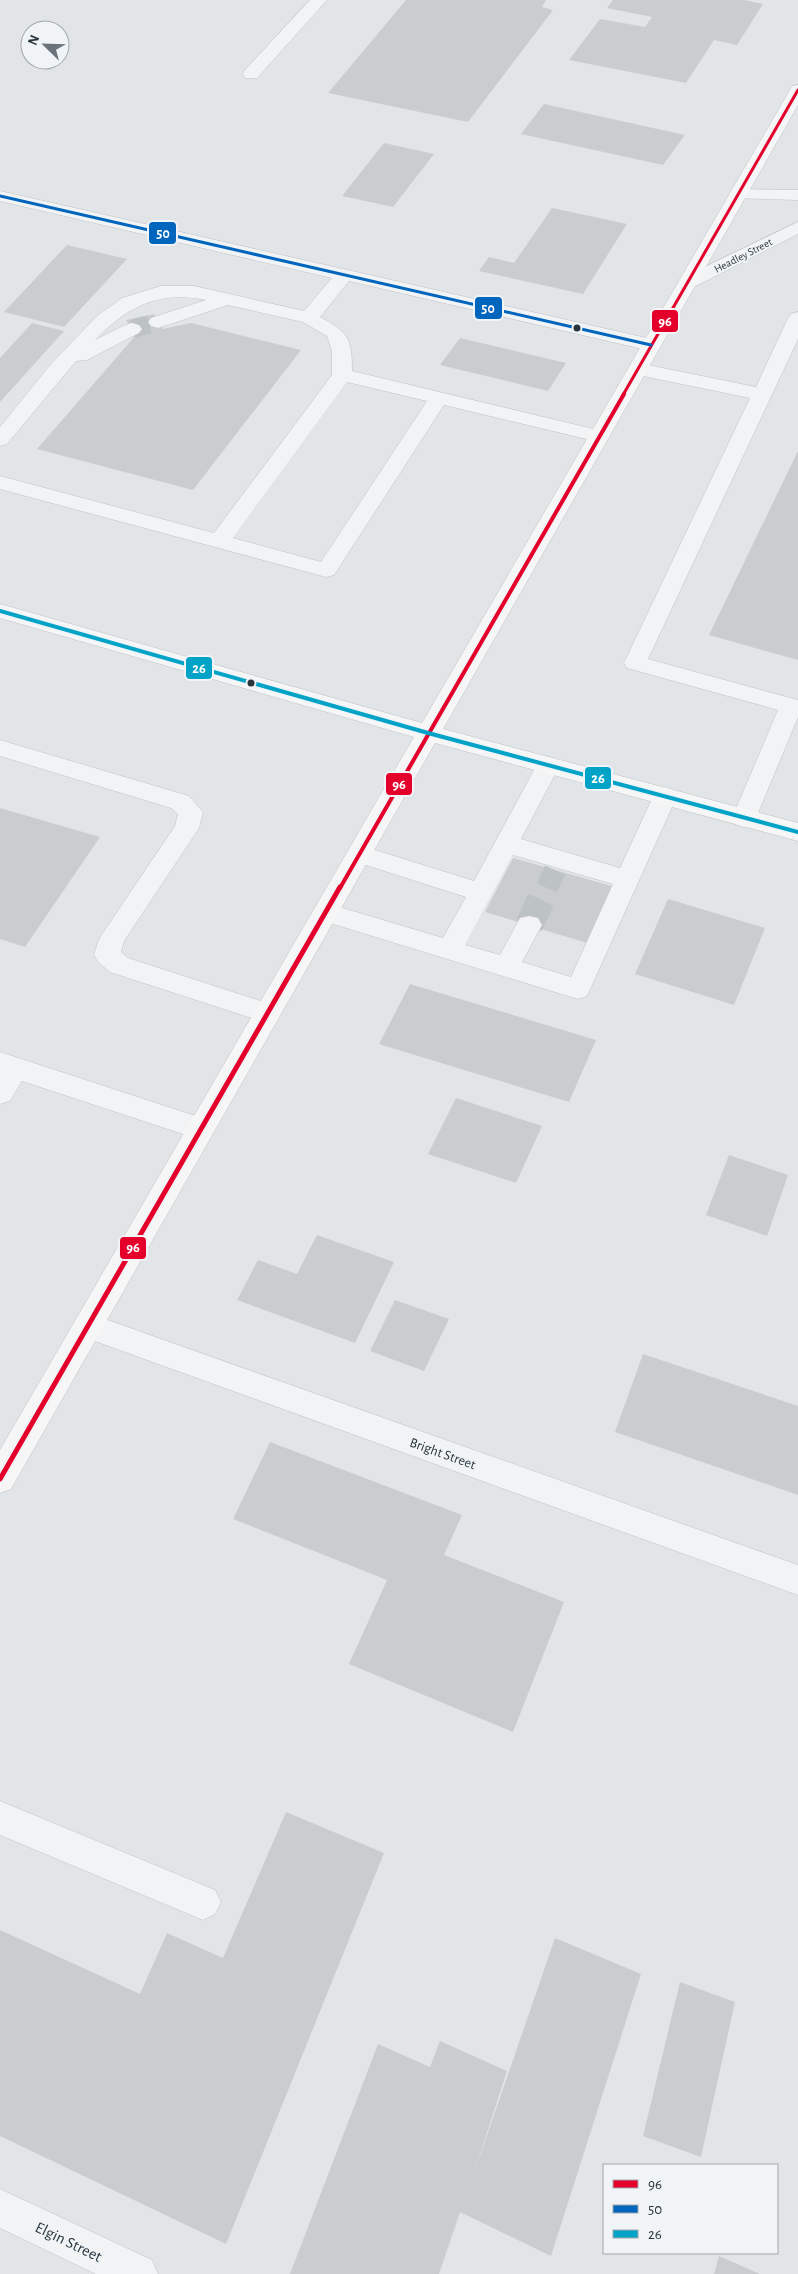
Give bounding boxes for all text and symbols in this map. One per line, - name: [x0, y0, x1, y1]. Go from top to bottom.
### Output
- north arrow: [20, 20, 70, 70]
- text: N: [26, 33, 42, 48]
- line badge: 50: [148, 221, 177, 245]
- text: 50: [156, 227, 170, 241]
- street label: Headley Street: [713, 236, 774, 275]
- line badge: 50: [474, 296, 503, 320]
- text: 50: [481, 302, 495, 316]
- line badge: 96: [651, 309, 679, 333]
- text: 96: [658, 315, 672, 329]
- unlabelled marker: [572, 323, 582, 333]
- line badge: 26: [185, 656, 213, 680]
- text: 26: [192, 662, 206, 676]
- unlabelled marker: [246, 678, 256, 688]
- line badge: 26: [584, 766, 612, 790]
- line badge: 96: [385, 772, 413, 796]
- text: 26: [591, 772, 605, 786]
- text: 96: [392, 778, 406, 792]
- line badge: 96: [119, 1236, 147, 1260]
- text: 96: [126, 1241, 140, 1255]
- street label: Bright Street: [408, 1436, 478, 1473]
- legend: [603, 2164, 778, 2254]
- text: 96: [648, 2177, 662, 2192]
- text: 50: [648, 2202, 662, 2217]
- street label: Elgin Street: [33, 2219, 104, 2265]
- text: 26: [648, 2227, 662, 2242]

